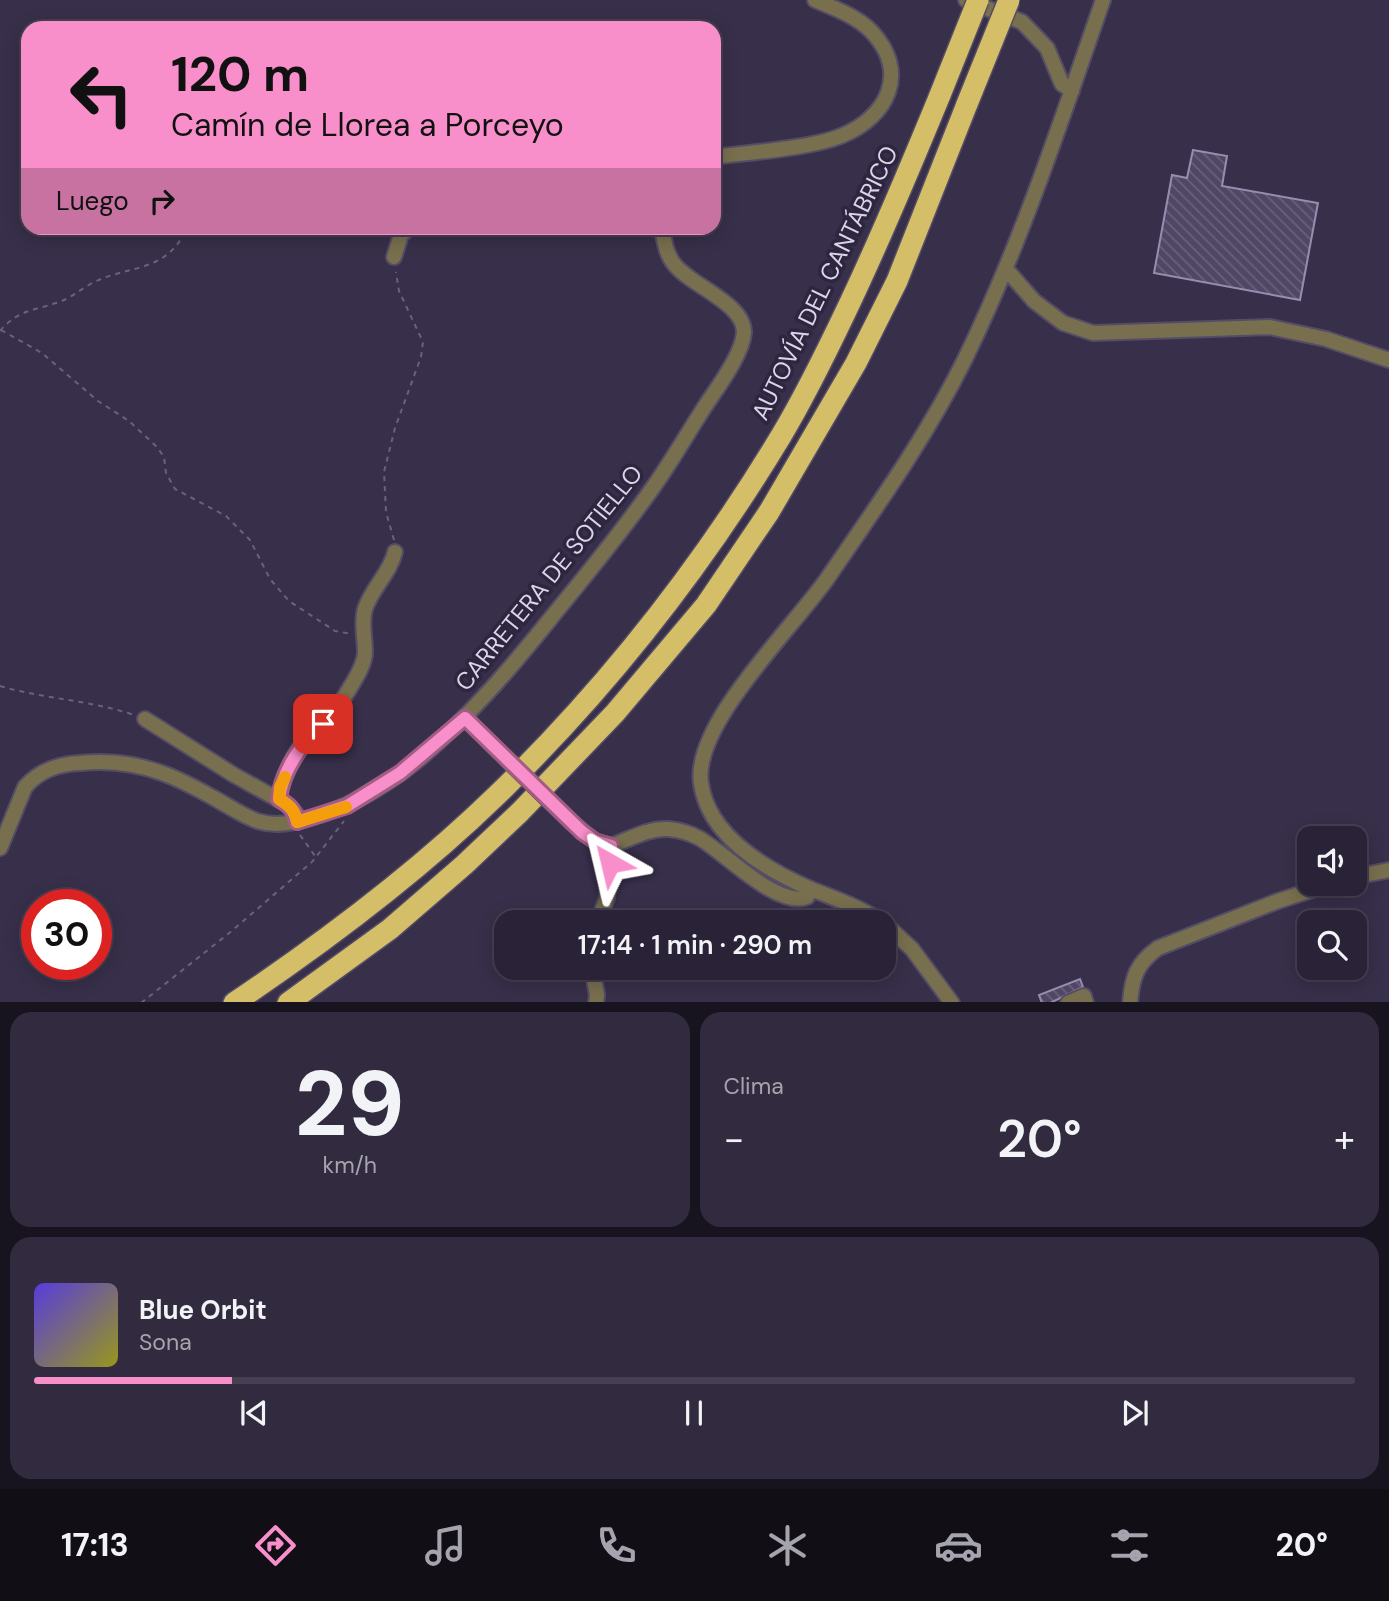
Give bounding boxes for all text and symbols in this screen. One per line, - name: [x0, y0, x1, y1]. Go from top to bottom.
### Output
- text: 120 m: [171, 42, 309, 106]
- icon: left: [56, 49, 147, 140]
- text: Camín de Llorea a Porceyo: [171, 104, 564, 146]
- street label: AUTOVÍA DEL CANTÁBRICO: [745, 140, 905, 425]
- icon: right: [143, 182, 181, 220]
- text: Luego: [56, 184, 129, 218]
- street label: CARRETERA DE SOTIELLO: [448, 459, 649, 697]
- pin: [293, 694, 353, 754]
- icon: arrive: [304, 705, 342, 743]
- position arrow: [573, 826, 647, 900]
- map controls: [1297, 826, 1367, 980]
- button: sound: [1297, 826, 1367, 896]
- speed limit sign: 30: [21, 889, 112, 980]
- button: search: [1297, 910, 1367, 980]
- text: 17:14 · 1 min · 290 m: [578, 928, 812, 962]
- text: 29: [295, 1045, 405, 1163]
- text: Clima: [724, 1071, 784, 1101]
- text: 20°: [997, 1105, 1082, 1173]
- text: −: [724, 1114, 744, 1164]
- text: +: [1334, 1114, 1355, 1164]
- text: km/h: [323, 1150, 377, 1180]
- text: Blue Orbit: [139, 1293, 267, 1327]
- text: Sona: [139, 1327, 192, 1357]
- icon: previous: [235, 1394, 273, 1432]
- icon: pause: [675, 1394, 713, 1432]
- icon: next: [1116, 1394, 1154, 1432]
- icon: directions: [251, 1521, 300, 1570]
- icon: music: [421, 1521, 470, 1570]
- icon: phone: [592, 1521, 641, 1570]
- icon: climate: [763, 1521, 812, 1570]
- icon: car: [934, 1521, 983, 1570]
- icon: filters: [1105, 1521, 1154, 1570]
- text: 17:13: [61, 1524, 129, 1566]
- text: 20°: [1276, 1524, 1328, 1566]

